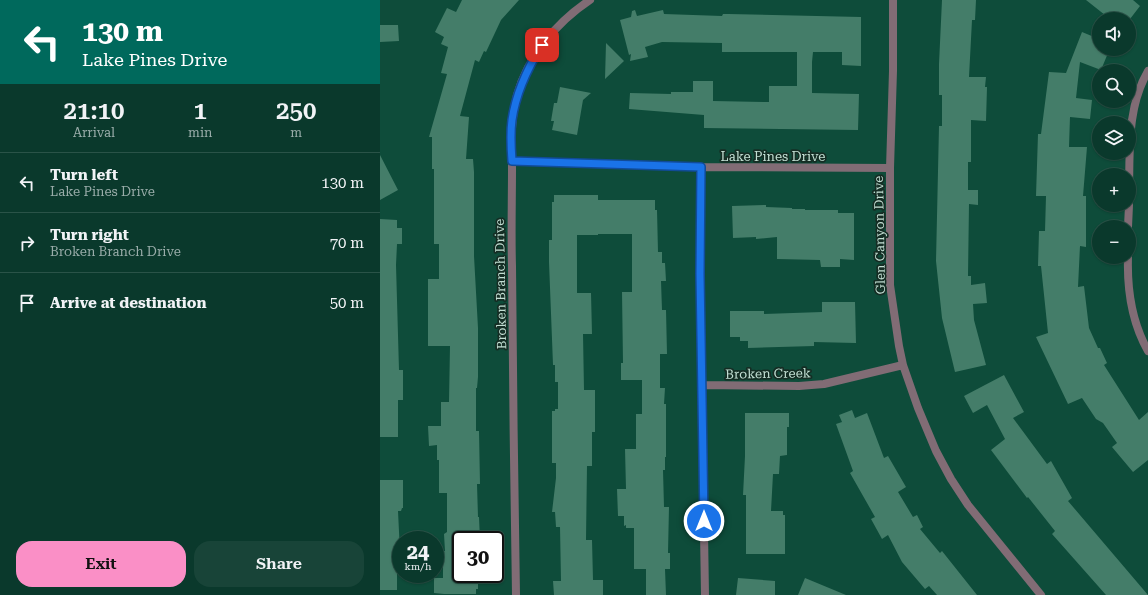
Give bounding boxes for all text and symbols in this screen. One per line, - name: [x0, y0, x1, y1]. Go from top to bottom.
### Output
- map controls: [1092, 12, 1136, 264]
- button: sound: [1092, 12, 1136, 56]
- text: 130 m: [82, 15, 163, 48]
- icon: left: [16, 16, 68, 68]
- pin: [525, 28, 559, 62]
- icon: arrive: [531, 34, 553, 56]
- text: Lake Pines Drive: [82, 49, 227, 70]
- button: search: [1092, 64, 1136, 108]
- text: 21:10: [64, 97, 124, 125]
- text: 1: [194, 97, 207, 125]
- text: 250: [276, 97, 316, 125]
- button: layers: [1092, 116, 1136, 160]
- text: Arrival: [73, 125, 115, 140]
- text: min: [188, 125, 212, 140]
- text: m: [290, 125, 302, 140]
- street label: Lake Pines Drive: [721, 149, 825, 164]
- text: Turn left: [50, 166, 118, 184]
- button: +: [1092, 168, 1136, 212]
- icon: left: [16, 172, 38, 194]
- text: 130 m: [321, 174, 364, 192]
- street label: Glen Canyon Drive: [871, 176, 888, 294]
- text: Lake Pines Drive: [50, 184, 155, 199]
- street label: Broken Branch Drive: [492, 218, 509, 350]
- button: −: [1092, 220, 1136, 264]
- text: Turn right: [50, 226, 129, 244]
- icon: right: [16, 232, 38, 254]
- text: 70 m: [330, 234, 364, 252]
- text: Broken Branch Drive: [50, 244, 181, 259]
- icon: arrive: [16, 292, 38, 314]
- text: Arrive at destination: [50, 294, 206, 312]
- text: 50 m: [330, 294, 364, 312]
- street label: Broken Creek: [725, 365, 811, 382]
- position arrow: [683, 500, 725, 542]
- speed limit sign: 30: [452, 531, 504, 583]
- text: 24: [407, 540, 429, 564]
- button: Exit: [16, 541, 186, 587]
- button: Share: [194, 541, 364, 587]
- text: km/h: [405, 561, 431, 572]

